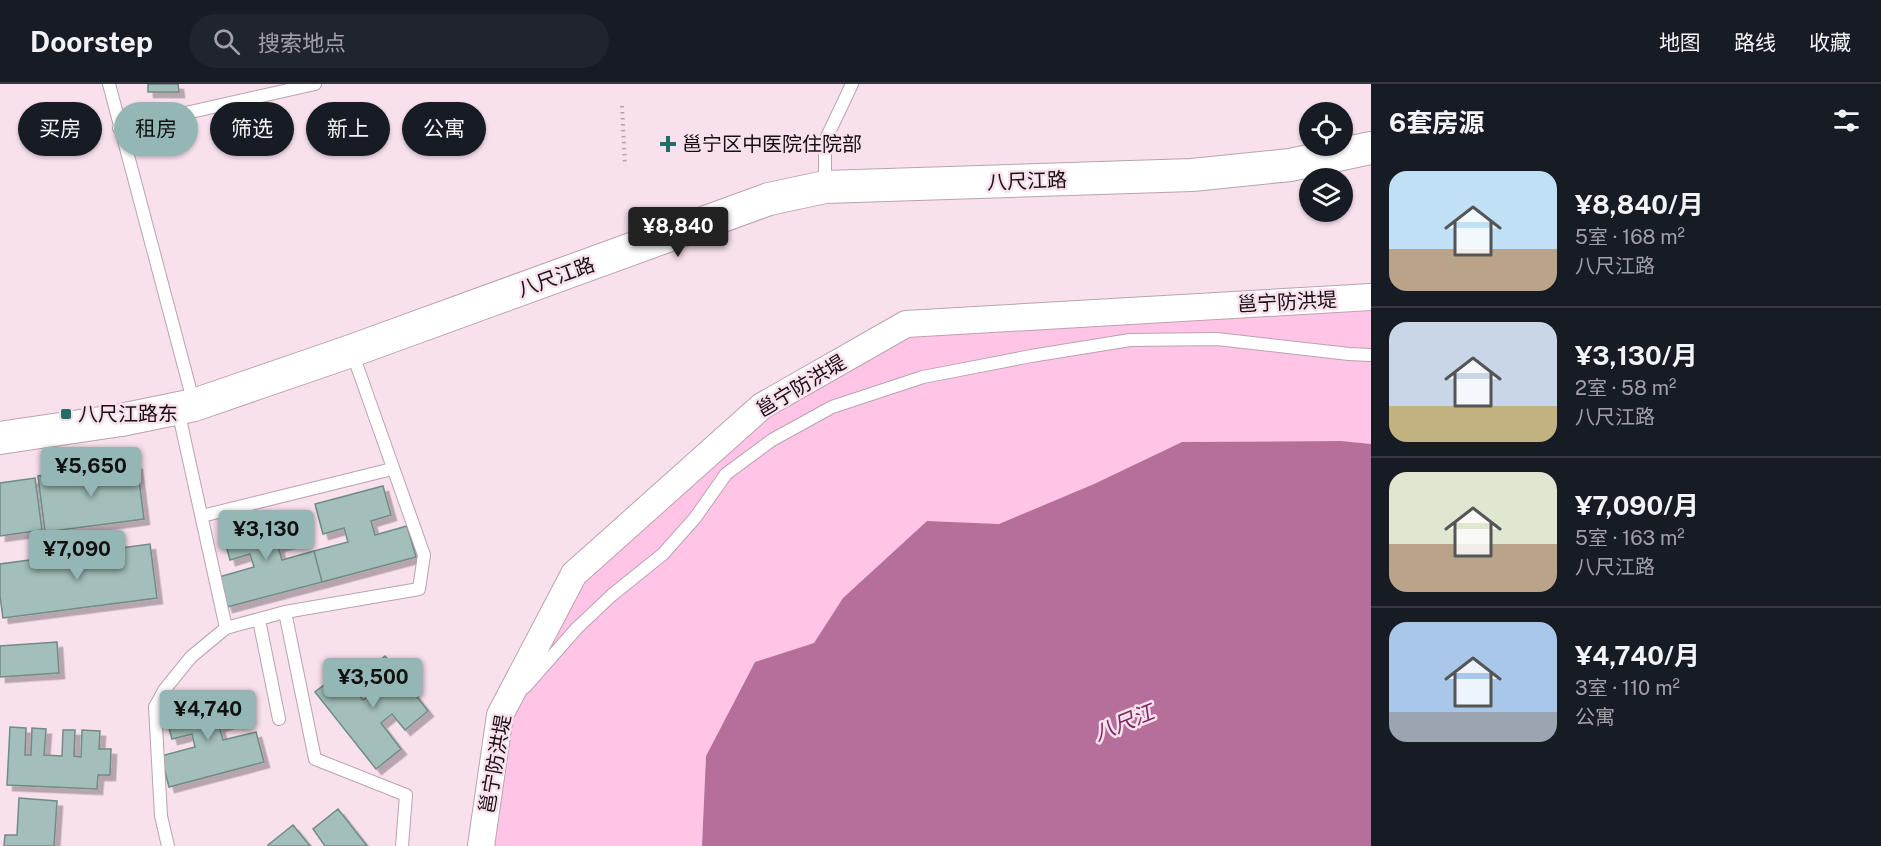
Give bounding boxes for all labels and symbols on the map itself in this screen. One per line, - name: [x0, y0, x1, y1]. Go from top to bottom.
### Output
- place label: 邕宁区中医院住院部: [682, 132, 862, 156]
- marker: 邕宁区中医院住院部: [659, 135, 677, 153]
- street label: 八尺江路: [987, 168, 1067, 194]
- pin: ¥8,840: [629, 207, 727, 258]
- street label: 八尺江路: [514, 252, 598, 302]
- street label: 邕宁防洪堤: [1236, 287, 1338, 317]
- street label: 邕宁防洪堤: [752, 350, 850, 422]
- place label: 八尺江路东: [78, 402, 178, 426]
- marker: 八尺江路东: [59, 407, 73, 421]
- pin: ¥5,650: [42, 447, 140, 498]
- pin: ¥3,130: [217, 510, 315, 561]
- pin: ¥7,090: [28, 530, 126, 581]
- pin: ¥3,500: [324, 658, 422, 709]
- pin: ¥4,740: [159, 690, 257, 741]
- water label: 八尺江: [1090, 698, 1160, 746]
- street label: 邕宁防洪堤: [474, 713, 516, 815]

